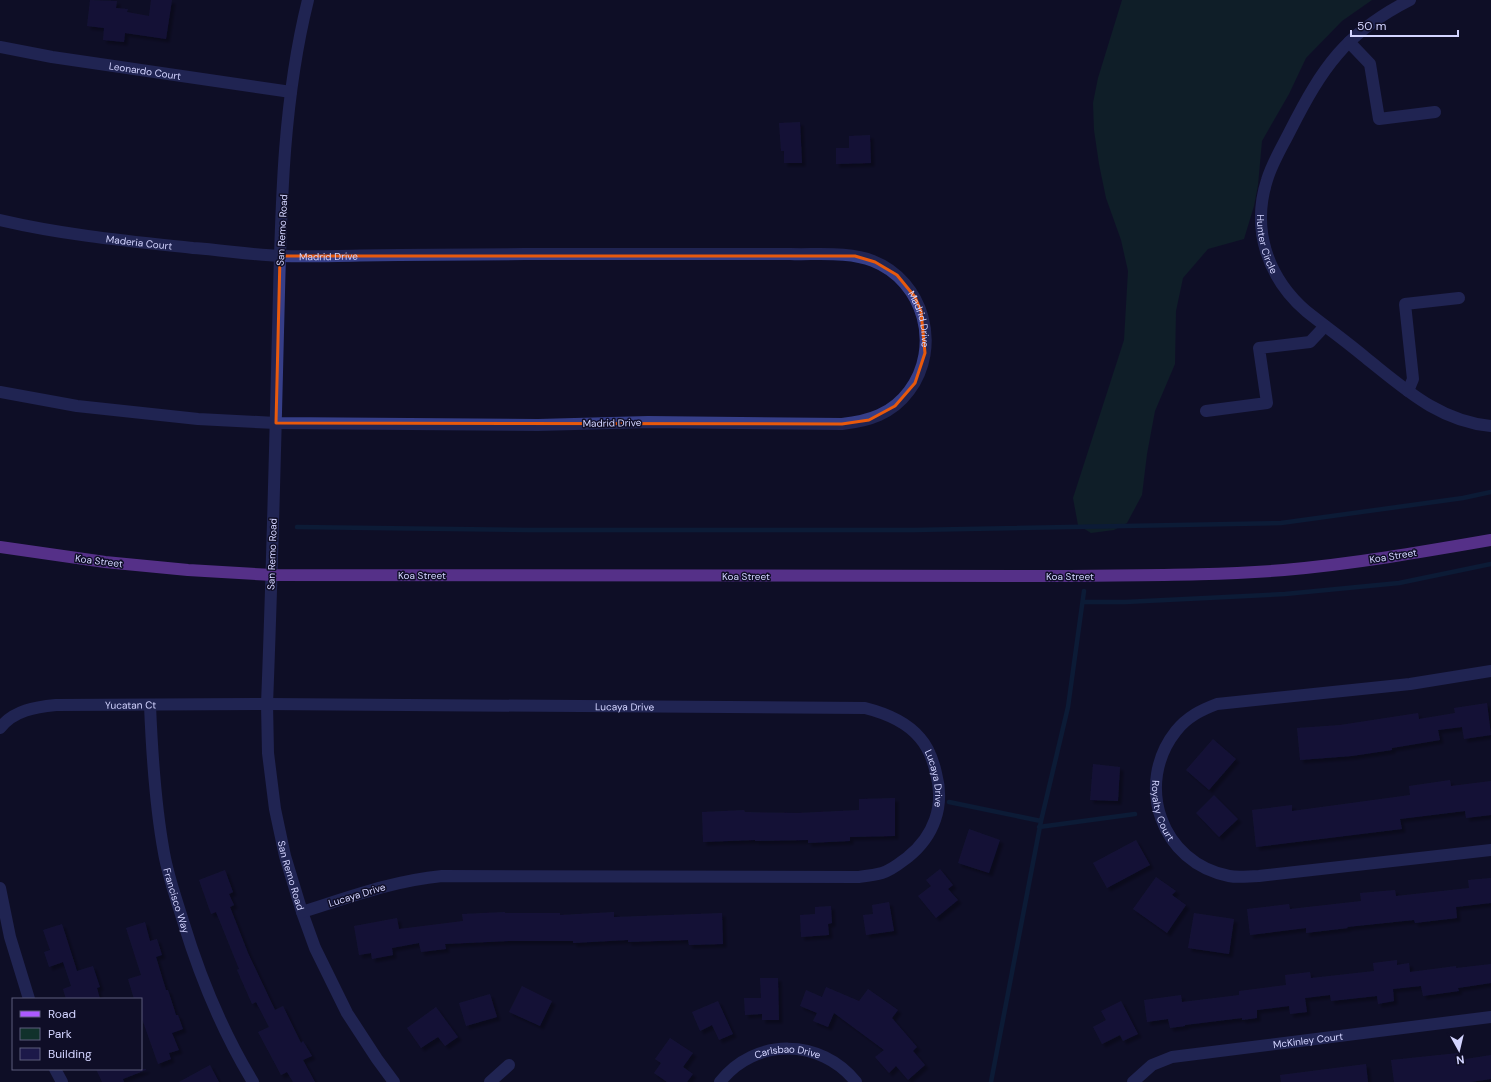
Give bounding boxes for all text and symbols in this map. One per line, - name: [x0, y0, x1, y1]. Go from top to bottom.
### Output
- scale bar: [1351, 12, 1458, 38]
- text: 50 m: [1357, 18, 1386, 34]
- street label: Leonardo Court: [108, 59, 182, 82]
- street label: San Remo Road: [274, 194, 290, 266]
- street label: Hunter Circle: [1254, 214, 1281, 276]
- street label: Maderia Court: [105, 232, 173, 252]
- street label: Madrid Drive: [299, 249, 358, 263]
- street label: Madrid Drive: [905, 288, 932, 348]
- street label: Madrid Drive: [582, 416, 642, 430]
- street label: San Remo Road: [264, 518, 280, 590]
- street label: Koa Street: [1368, 546, 1418, 566]
- street label: Koa Street: [74, 552, 124, 570]
- street label: Koa Street: [398, 569, 446, 582]
- street label: Koa Street: [722, 570, 770, 583]
- street label: Koa Street: [1046, 570, 1094, 583]
- street label: Yucatan Ct: [105, 698, 156, 711]
- street label: Lucaya Drive: [595, 700, 655, 713]
- street label: Lucaya Drive: [922, 747, 946, 808]
- street label: Royalty Court: [1149, 780, 1178, 843]
- street label: San Remo Road: [275, 839, 308, 912]
- street label: Francisco Way: [161, 866, 193, 935]
- street label: Lucaya Drive: [327, 880, 387, 910]
- legend: [12, 998, 142, 1070]
- text: Road: [48, 1006, 76, 1022]
- text: Park: [48, 1026, 72, 1042]
- street label: McKinley Court: [1272, 1029, 1344, 1051]
- north arrow: [1439, 1030, 1479, 1070]
- street label: Carlsbao Drive: [752, 1042, 823, 1061]
- text: Building: [48, 1046, 92, 1062]
- text: N: [1455, 1052, 1465, 1067]

